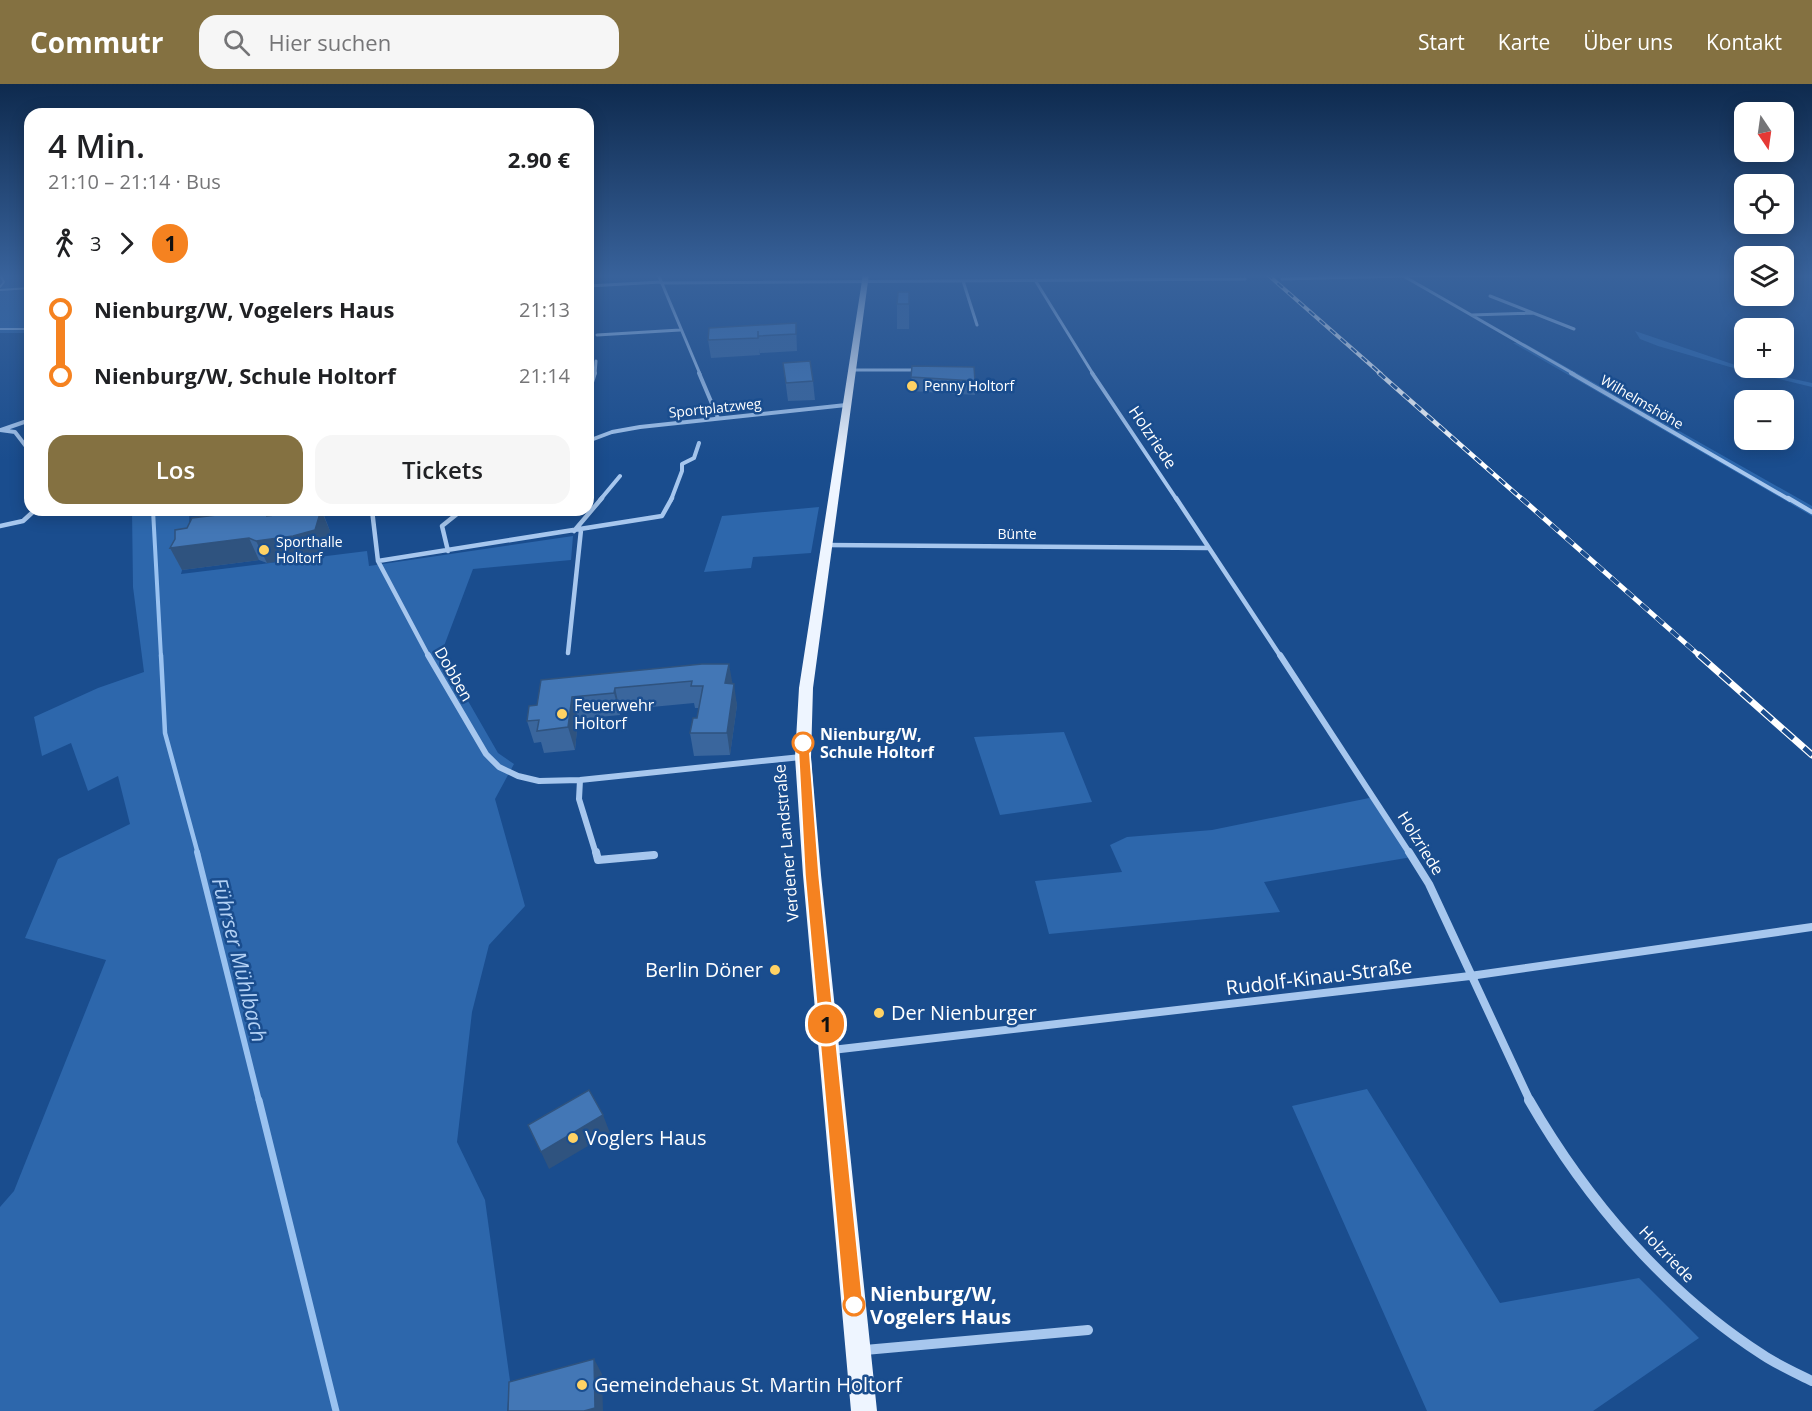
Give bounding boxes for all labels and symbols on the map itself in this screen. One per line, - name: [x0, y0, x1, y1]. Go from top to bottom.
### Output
- north arrow: [1734, 102, 1794, 162]
- street label: Wilhelmshöhe: [1597, 370, 1687, 433]
- place label: Penny Holtorf: [924, 376, 1016, 395]
- marker: Penny Holtorf: [905, 379, 919, 393]
- street label: Sportplatzweg: [668, 393, 763, 422]
- street label: Holzriede: [1124, 401, 1182, 473]
- street label: Bünte: [997, 524, 1037, 543]
- place label: Sporthalle Holtorf: [276, 532, 343, 567]
- marker: Sporthalle Holtorf: [257, 543, 271, 557]
- street label: Dobben: [430, 643, 478, 705]
- place label: Feuerwehr Holtorf: [574, 694, 655, 734]
- marker: Feuerwehr Holtorf: [555, 707, 569, 721]
- place label: Nienburg/W, Schule Holtorf: [820, 723, 935, 763]
- marker: Nienburg/W, Schule Holtorf: [792, 732, 814, 754]
- street label: Verdener Landstraße: [768, 763, 804, 923]
- street label: Holzriede: [1393, 807, 1449, 879]
- water label: Führser Mühlbach: [206, 875, 274, 1045]
- street label: Rudolf-Kinau-Straße: [1224, 952, 1414, 1001]
- place label: Berlin Döner: [645, 956, 763, 983]
- marker: Berlin Döner: [768, 963, 782, 977]
- place label: Der Nienburger: [891, 999, 1037, 1026]
- line badge: 1: [806, 1004, 846, 1044]
- marker: Der Nienburger: [872, 1006, 886, 1020]
- place label: Voglers Haus: [585, 1124, 707, 1151]
- marker: Voglers Haus: [566, 1131, 580, 1145]
- street label: Holzriede: [1634, 1221, 1700, 1287]
- place label: Nienburg/W, Vogelers Haus: [870, 1280, 1011, 1330]
- marker: Nienburg/W, Vogelers Haus: [843, 1294, 865, 1316]
- place label: Gemeindehaus St. Martin Holtorf: [594, 1371, 903, 1398]
- marker: Gemeindehaus St. Martin Holtorf: [575, 1378, 589, 1392]

